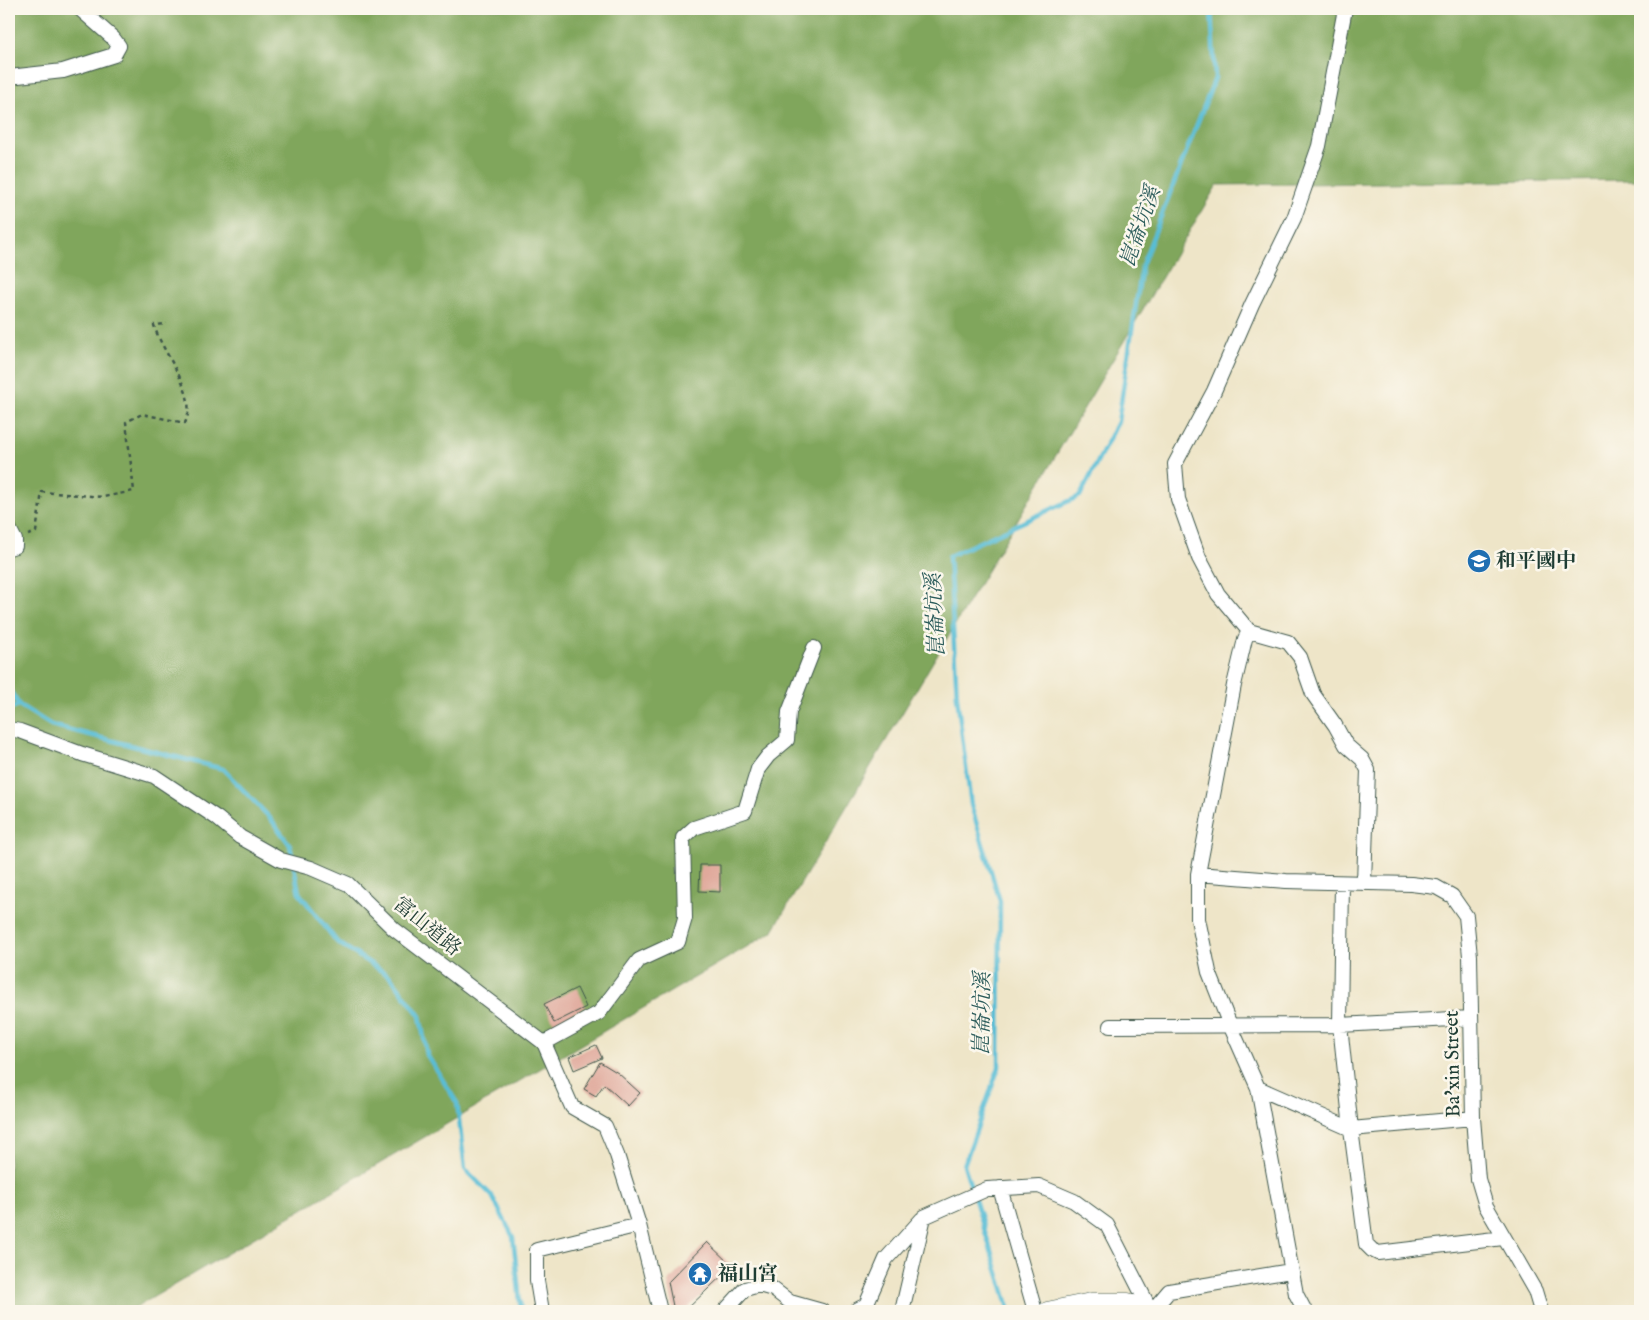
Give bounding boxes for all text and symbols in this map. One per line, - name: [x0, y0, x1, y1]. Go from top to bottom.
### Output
- water label: 崑崙坑溪: [1115, 181, 1168, 271]
- school or university icon: 和平國中: [1466, 548, 1492, 574]
- place label: 和平國中: [1496, 549, 1576, 574]
- water label: 崑崙坑溪: [920, 570, 952, 658]
- street label: 富山道路: [388, 892, 466, 962]
- water label: 崑崙坑溪: [969, 970, 997, 1056]
- street label: Ba'xin Street: [1440, 1010, 1466, 1118]
- temple icon: 福山宮: [687, 1261, 713, 1287]
- place label: 福山宮: [718, 1262, 778, 1287]

